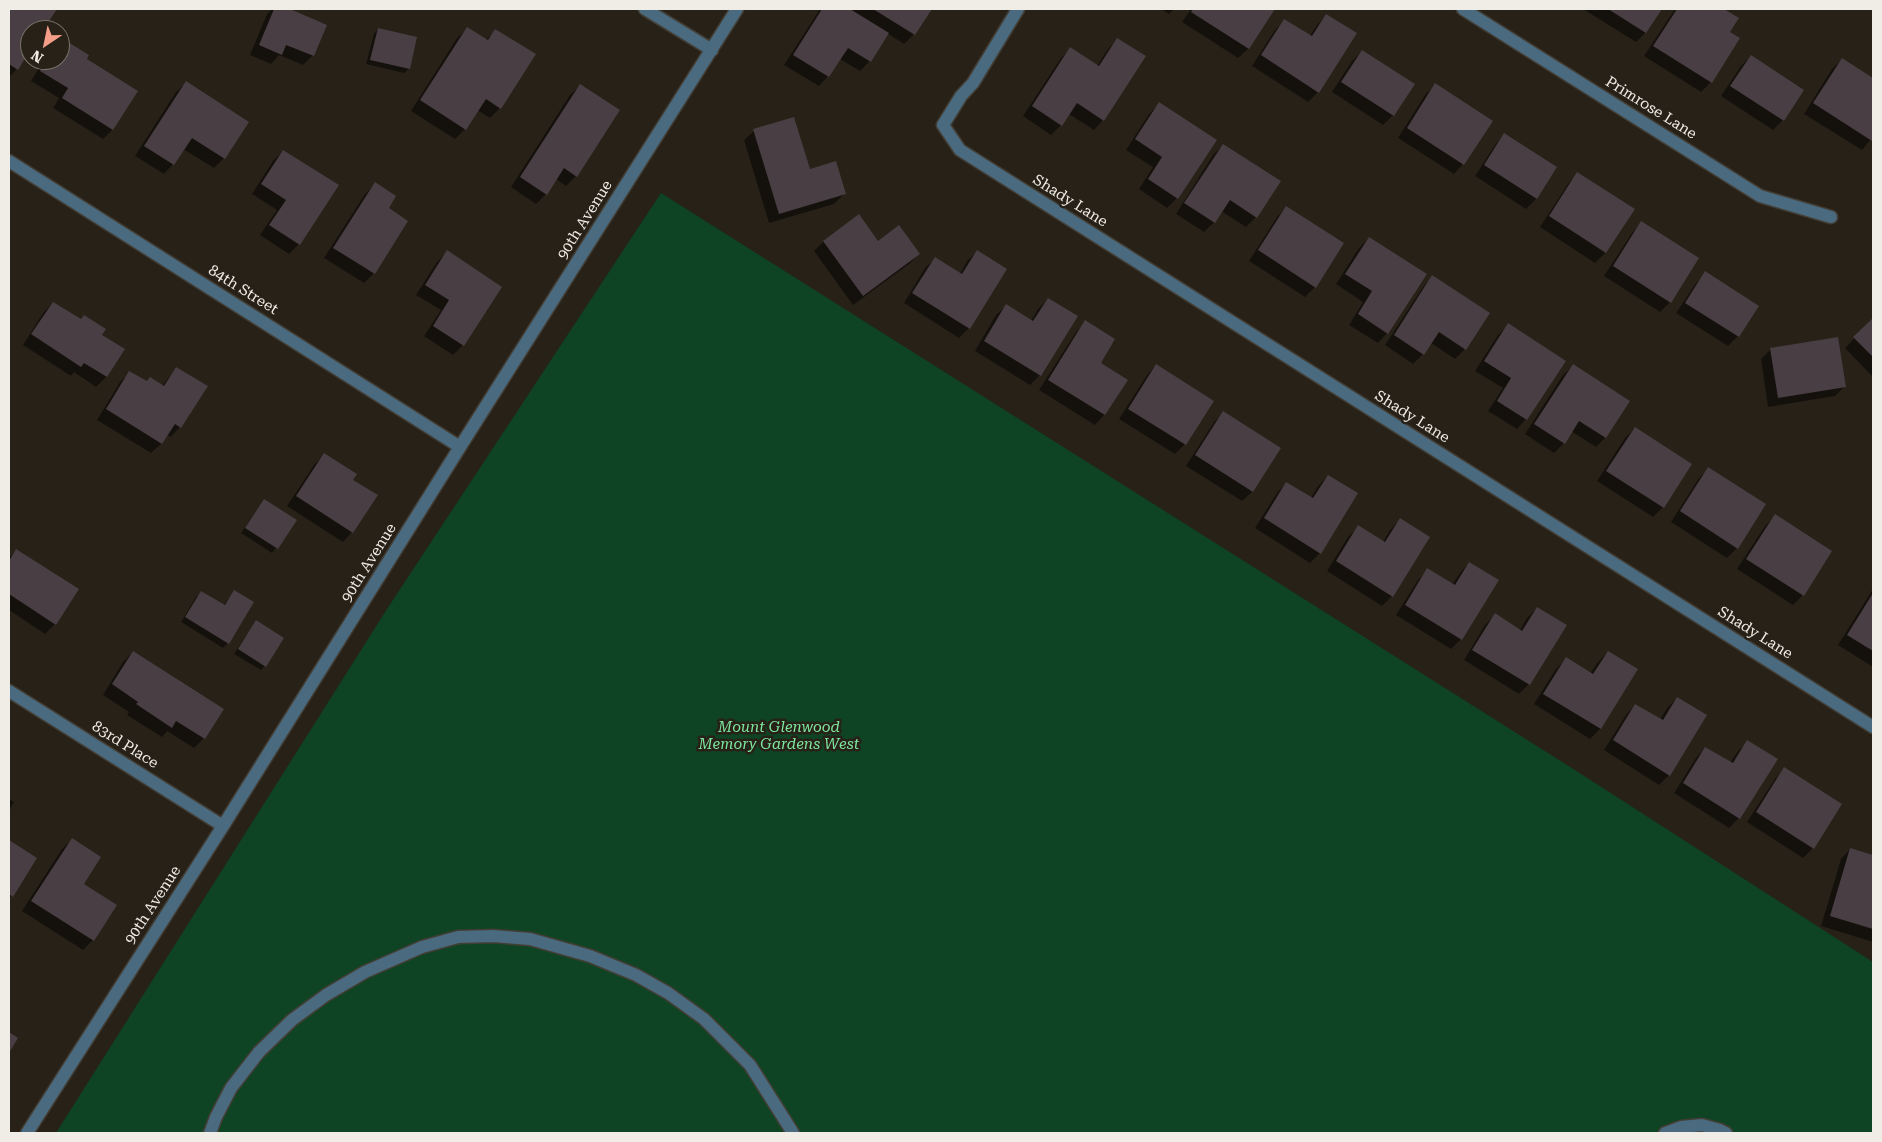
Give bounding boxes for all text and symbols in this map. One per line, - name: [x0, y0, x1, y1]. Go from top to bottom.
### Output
- north arrow: [20, 20, 70, 70]
- text: N: [28, 47, 46, 66]
- street label: Primrose Lane: [1602, 73, 1700, 143]
- street label: Shady Lane: [1029, 171, 1111, 231]
- street label: 90th Avenue: [554, 177, 616, 263]
- street label: 84th Street: [205, 261, 281, 319]
- street label: Shady Lane: [1371, 387, 1453, 447]
- street label: 90th Avenue: [338, 520, 400, 606]
- street label: Shady Lane: [1714, 603, 1796, 663]
- street label: 83rd Place: [88, 717, 162, 773]
- park label: Mount Glenwood Memory Gardens West: [699, 719, 859, 754]
- street label: 90th Avenue: [121, 863, 185, 947]

